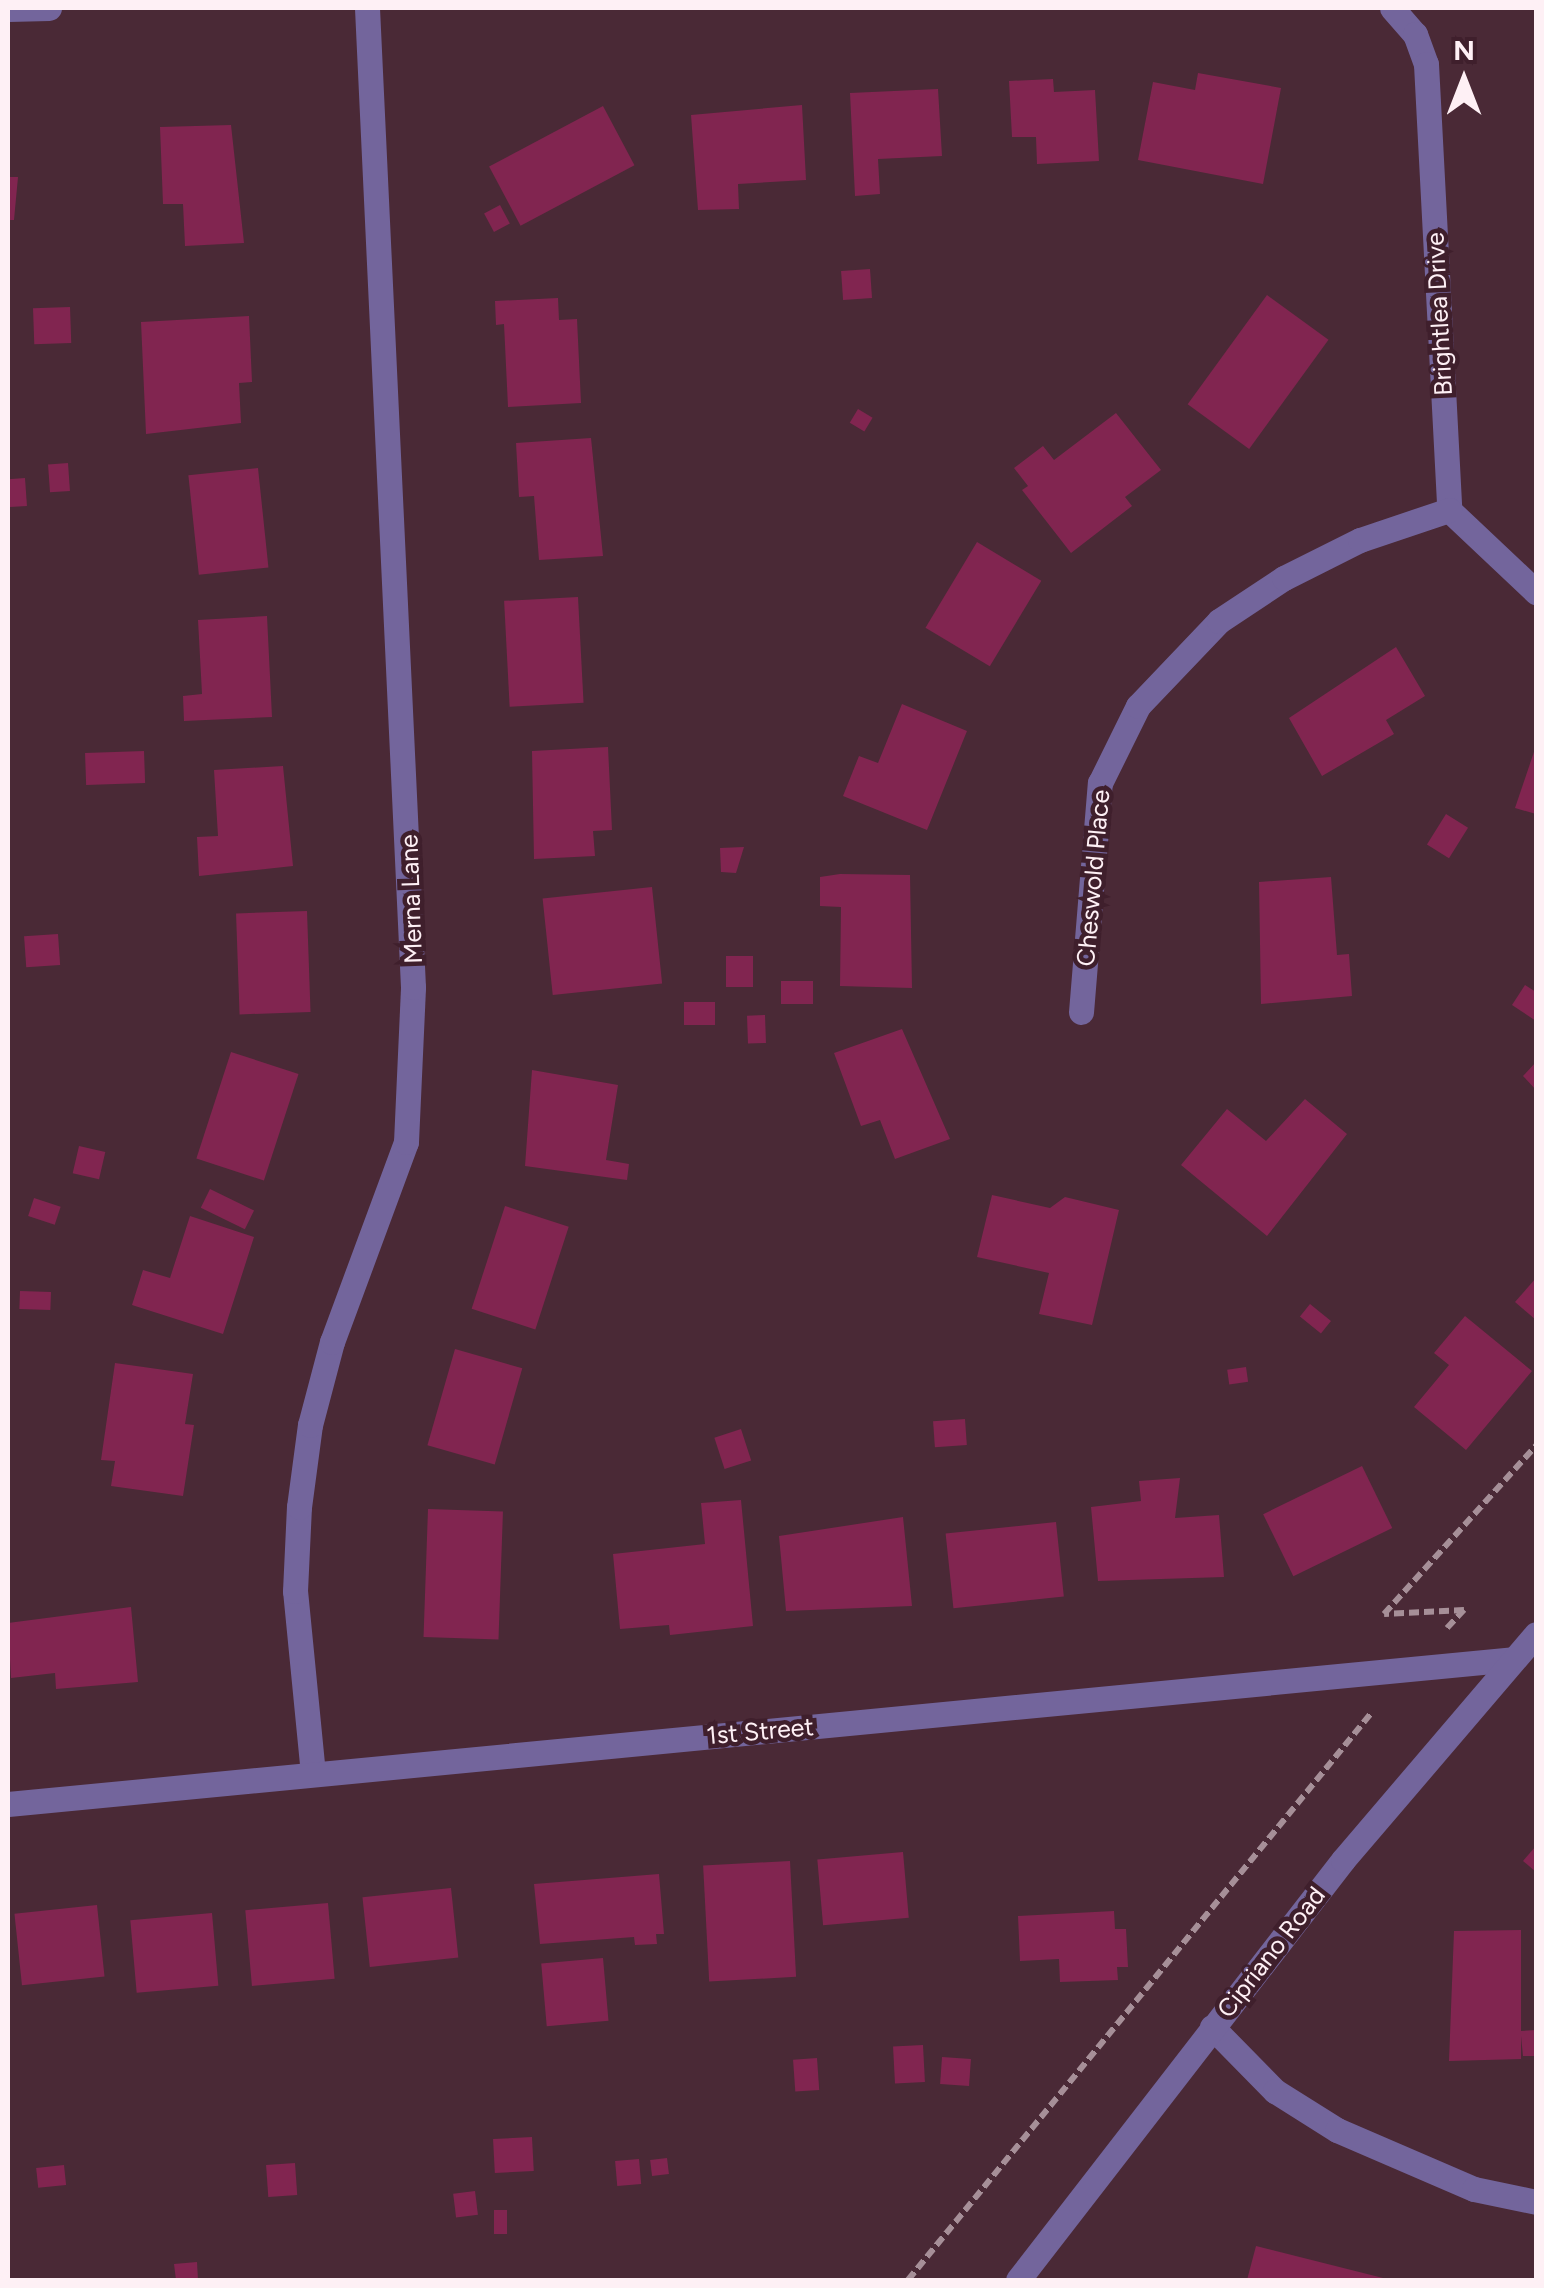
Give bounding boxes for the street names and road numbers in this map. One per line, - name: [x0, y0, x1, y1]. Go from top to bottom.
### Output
- street label: Brightlea Drive: [1420, 232, 1458, 396]
- street label: Cheswold Place: [1070, 788, 1116, 968]
- street label: Merna Lane: [394, 834, 428, 964]
- street label: 1st Street: [705, 1711, 815, 1751]
- street label: Cipriano Road: [1211, 1881, 1331, 2023]

